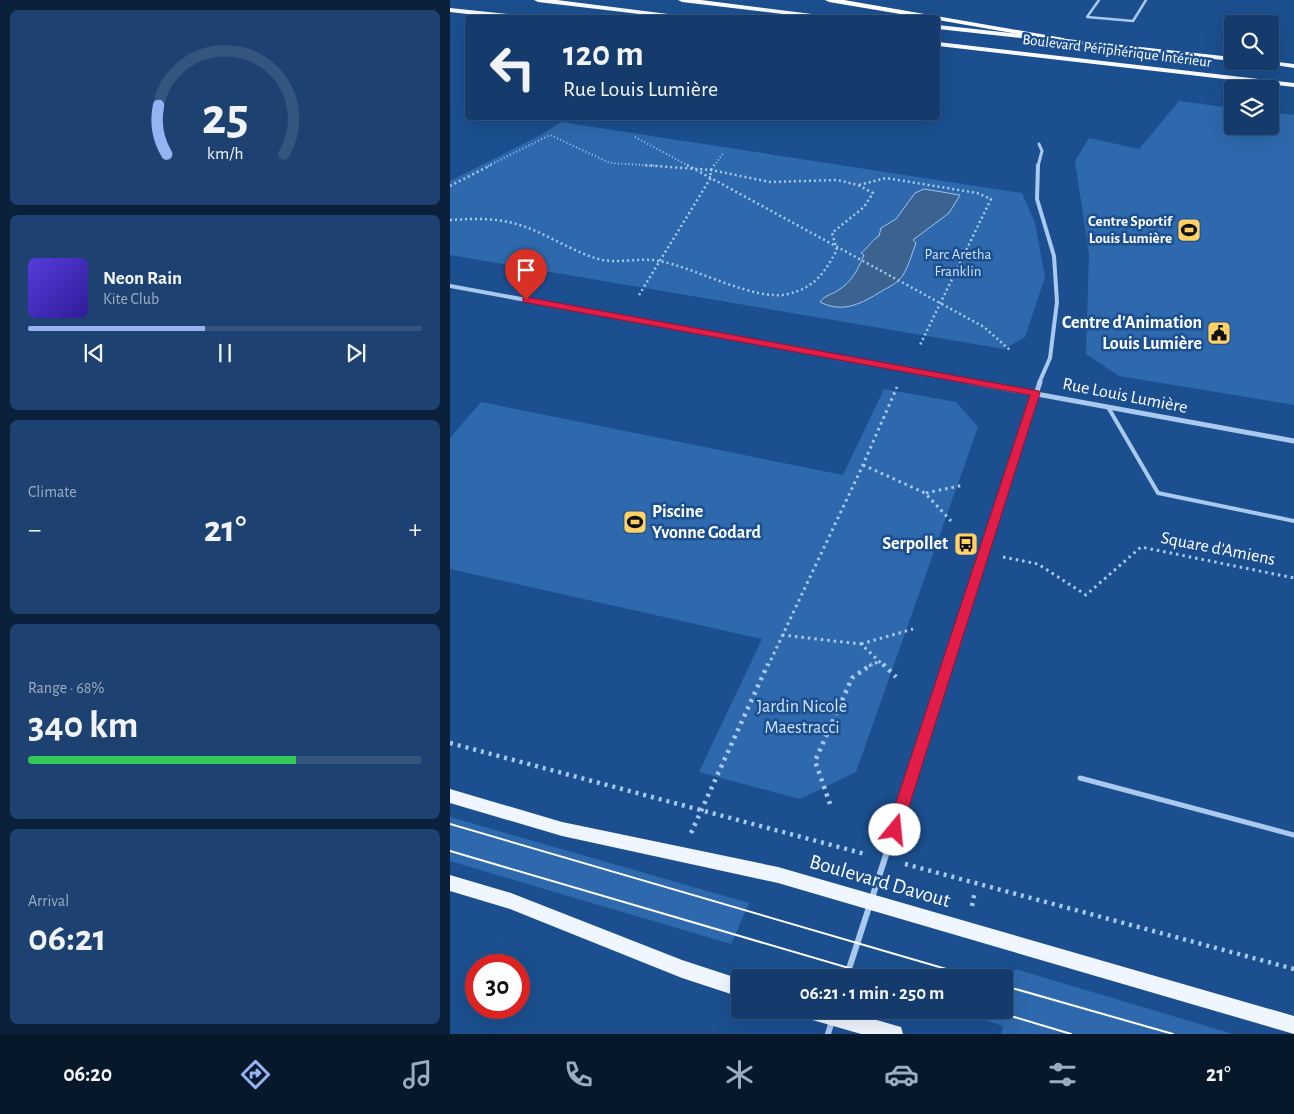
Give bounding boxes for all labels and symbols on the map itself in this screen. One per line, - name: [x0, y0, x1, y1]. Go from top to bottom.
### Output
- street label: Boulevard Périphérique Intérieur: [1022, 32, 1213, 70]
- place label: Centre Sportif Louis Lumière: [1088, 214, 1173, 246]
- sports icon: Centre Sportif Louis Lumière: [1176, 217, 1202, 243]
- park label: Parc Aretha Franklin: [924, 247, 992, 279]
- pin: [505, 249, 547, 300]
- place label: Centre d’Animation Louis Lumière: [1062, 314, 1202, 353]
- public building icon: Centre d’Animation Louis Lumière: [1206, 320, 1232, 346]
- street label: Rue Louis Lumière: [1061, 375, 1189, 417]
- place label: Piscine Yvonne Godard: [652, 503, 762, 542]
- sports icon: Piscine Yvonne Godard: [622, 509, 648, 535]
- street label: Square d'Amiens: [1159, 529, 1277, 569]
- bus stop icon: Serpollet: [953, 531, 979, 557]
- place label: Serpollet: [882, 535, 948, 553]
- park label: Jardin Nicole Maestracci: [757, 698, 847, 737]
- position arrow: [868, 803, 920, 855]
- street label: Boulevard Davout: [807, 851, 953, 911]
- speed limit sign: 30: [465, 954, 530, 1019]

